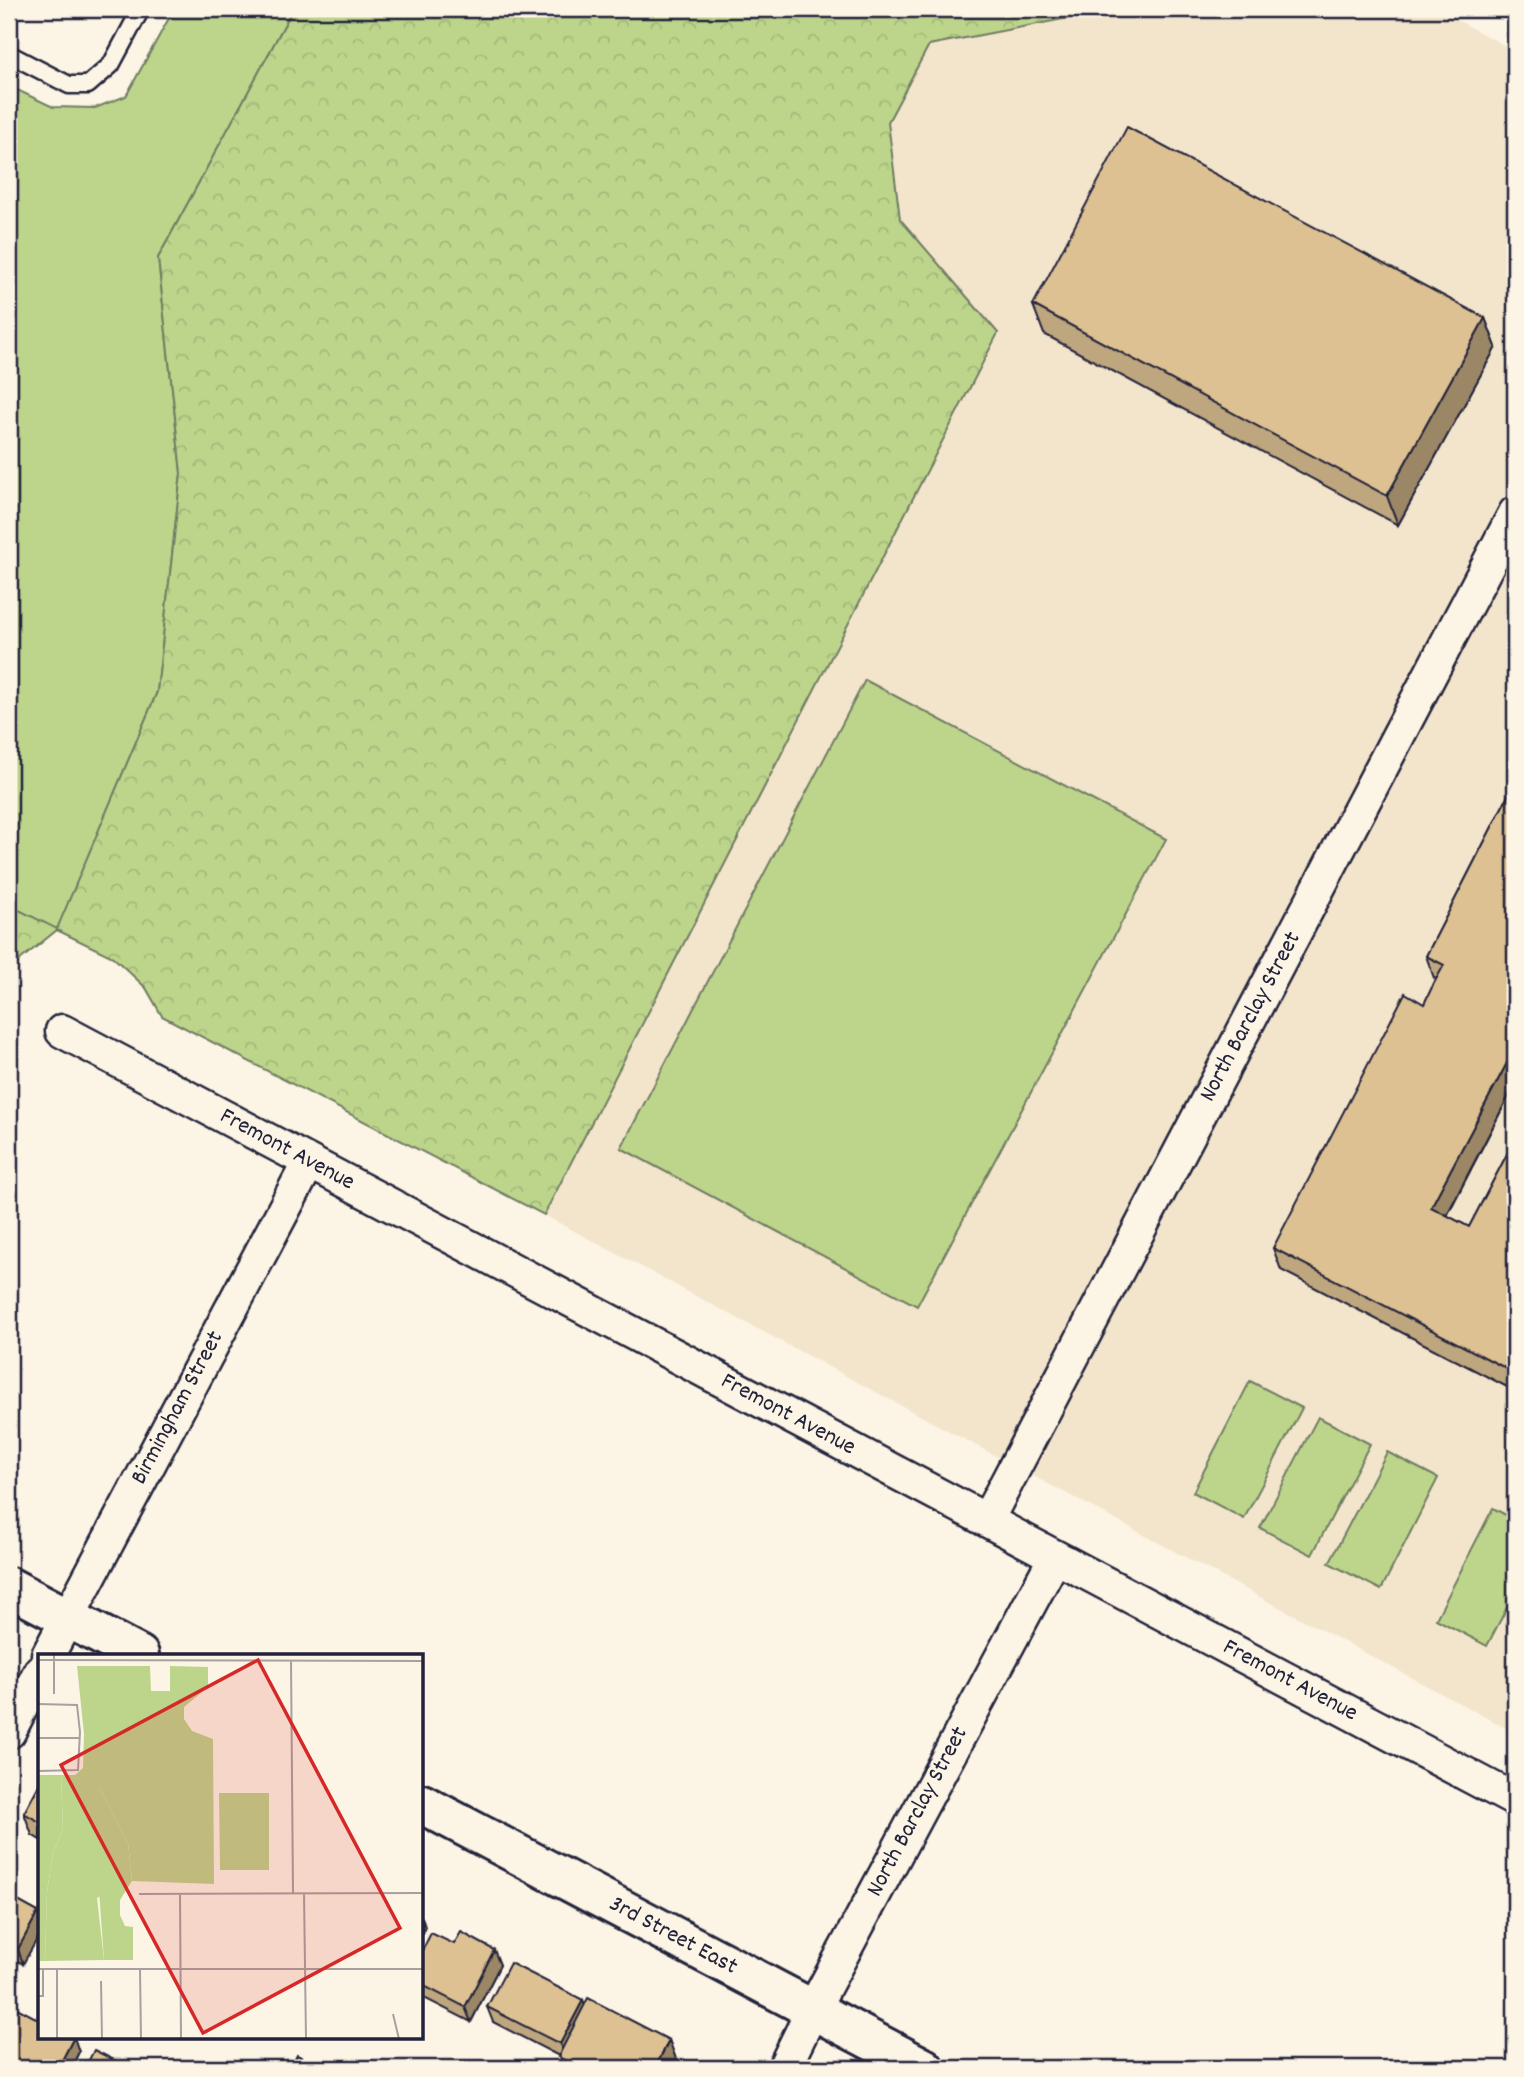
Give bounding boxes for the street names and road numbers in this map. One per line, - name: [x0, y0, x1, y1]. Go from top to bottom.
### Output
- street label: North Barclay Street: [1192, 926, 1310, 1108]
- street label: Fremont Avenue: [213, 1100, 361, 1200]
- street label: Birmingham Street: [123, 1325, 233, 1491]
- street label: Fremont Avenue: [714, 1365, 862, 1465]
- street label: Fremont Avenue: [1216, 1631, 1364, 1731]
- street label: North Barclay Street: [859, 1721, 977, 1903]
- street label: 3rd Street East: [603, 1888, 743, 1984]

